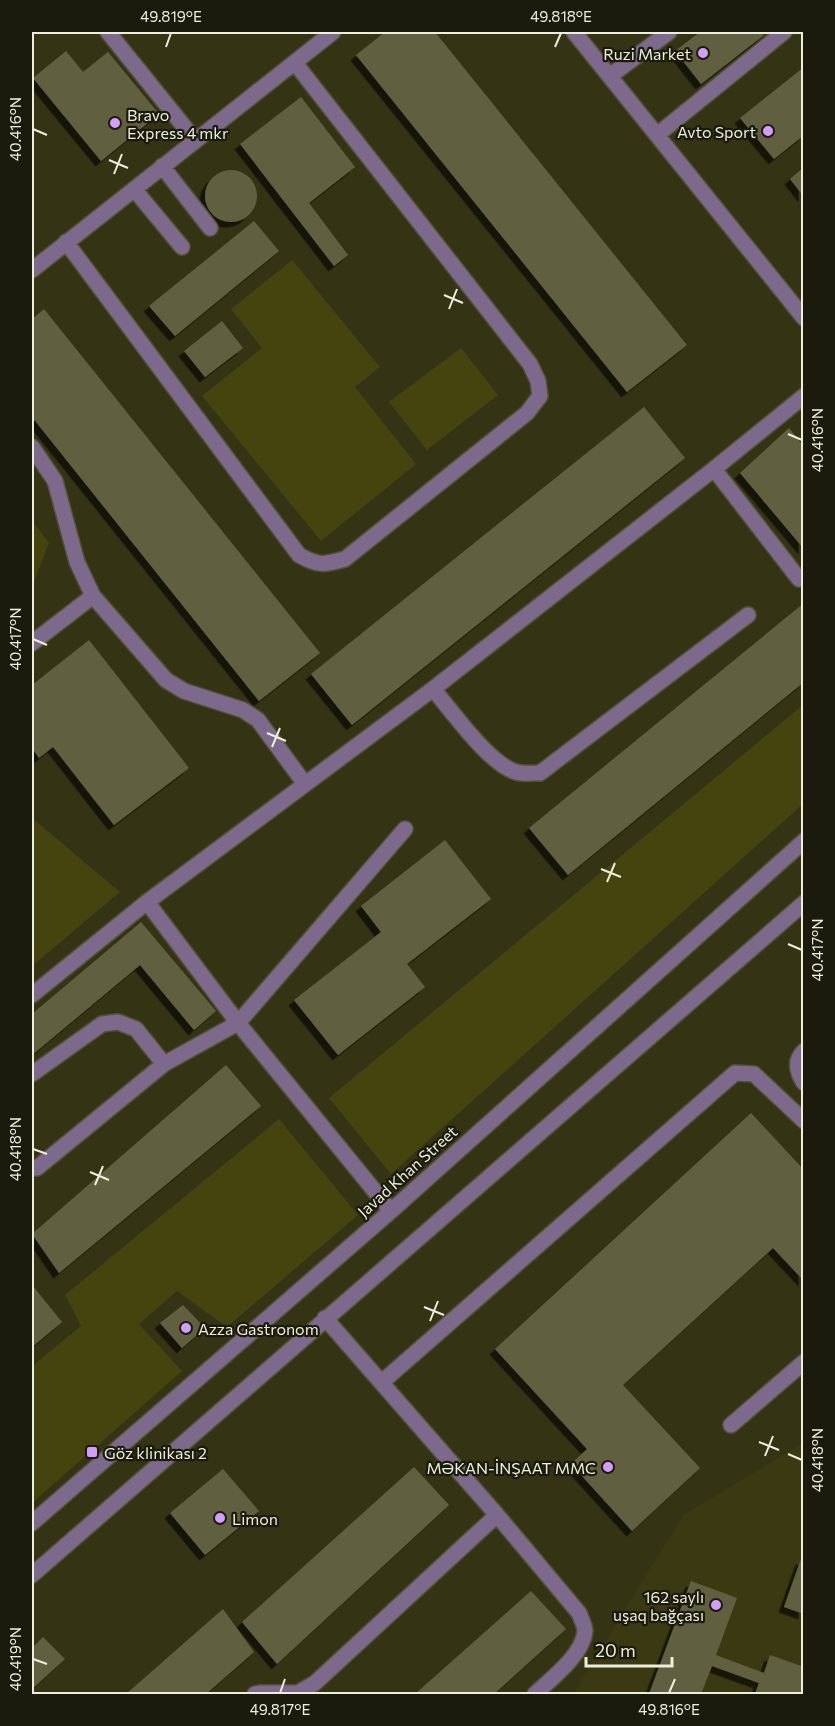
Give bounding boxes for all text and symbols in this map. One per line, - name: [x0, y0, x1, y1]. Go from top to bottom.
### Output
- text: 49.819°E: [140, 7, 202, 25]
- text: 49.818°E: [530, 7, 592, 25]
- place label: Ruzi Market: [603, 44, 691, 63]
- marker: Ruzi Market: [696, 46, 710, 60]
- text: 40.416°N: [6, 97, 24, 161]
- place label: Bravo Express 4 mkr: [127, 105, 229, 142]
- marker: Bravo Express 4 mkr: [108, 116, 122, 130]
- place label: Avto Sport: [677, 122, 756, 141]
- marker: Avto Sport: [761, 124, 775, 138]
- text: 40.416°N: [808, 408, 826, 472]
- text: 40.417°N: [6, 607, 24, 671]
- text: 40.417°N: [808, 918, 826, 982]
- text: 40.418°N: [6, 1117, 24, 1181]
- street label: Javad Khan Street: [353, 1121, 461, 1221]
- place label: Azza Gastronom: [198, 1319, 319, 1338]
- marker: Azza Gastronom: [179, 1321, 193, 1335]
- text: 40.418°N: [808, 1428, 826, 1492]
- place label: Göz klinikası 2: [104, 1443, 207, 1462]
- marker: Göz klinikası 2: [85, 1445, 99, 1459]
- place label: MƏKAN-İNŞAAT MMC: [427, 1458, 596, 1477]
- marker: MƏKAN-İNŞAAT MMC: [601, 1460, 615, 1474]
- place label: Limon: [232, 1509, 278, 1528]
- marker: Limon: [213, 1511, 227, 1525]
- place label: 162 saylı uşaq bağçası: [613, 1587, 704, 1624]
- marker: 162 saylı uşaq bağçası: [709, 1598, 723, 1612]
- text: 40.419°N: [6, 1627, 24, 1691]
- scale bar: [586, 1630, 672, 1668]
- text: 20 m: [595, 1639, 636, 1661]
- text: 49.817°E: [250, 1700, 310, 1718]
- text: 49.816°E: [638, 1700, 700, 1718]

